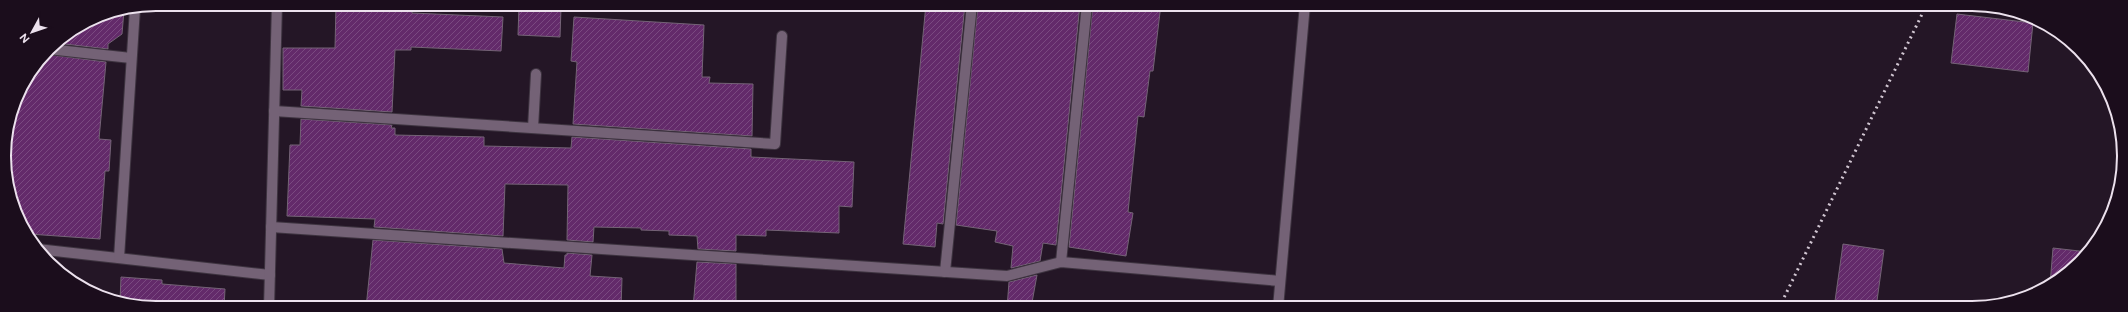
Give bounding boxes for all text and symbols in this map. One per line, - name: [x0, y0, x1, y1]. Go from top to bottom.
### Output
- north arrow: [12, 12, 52, 52]
- text: N: [17, 31, 32, 46]

